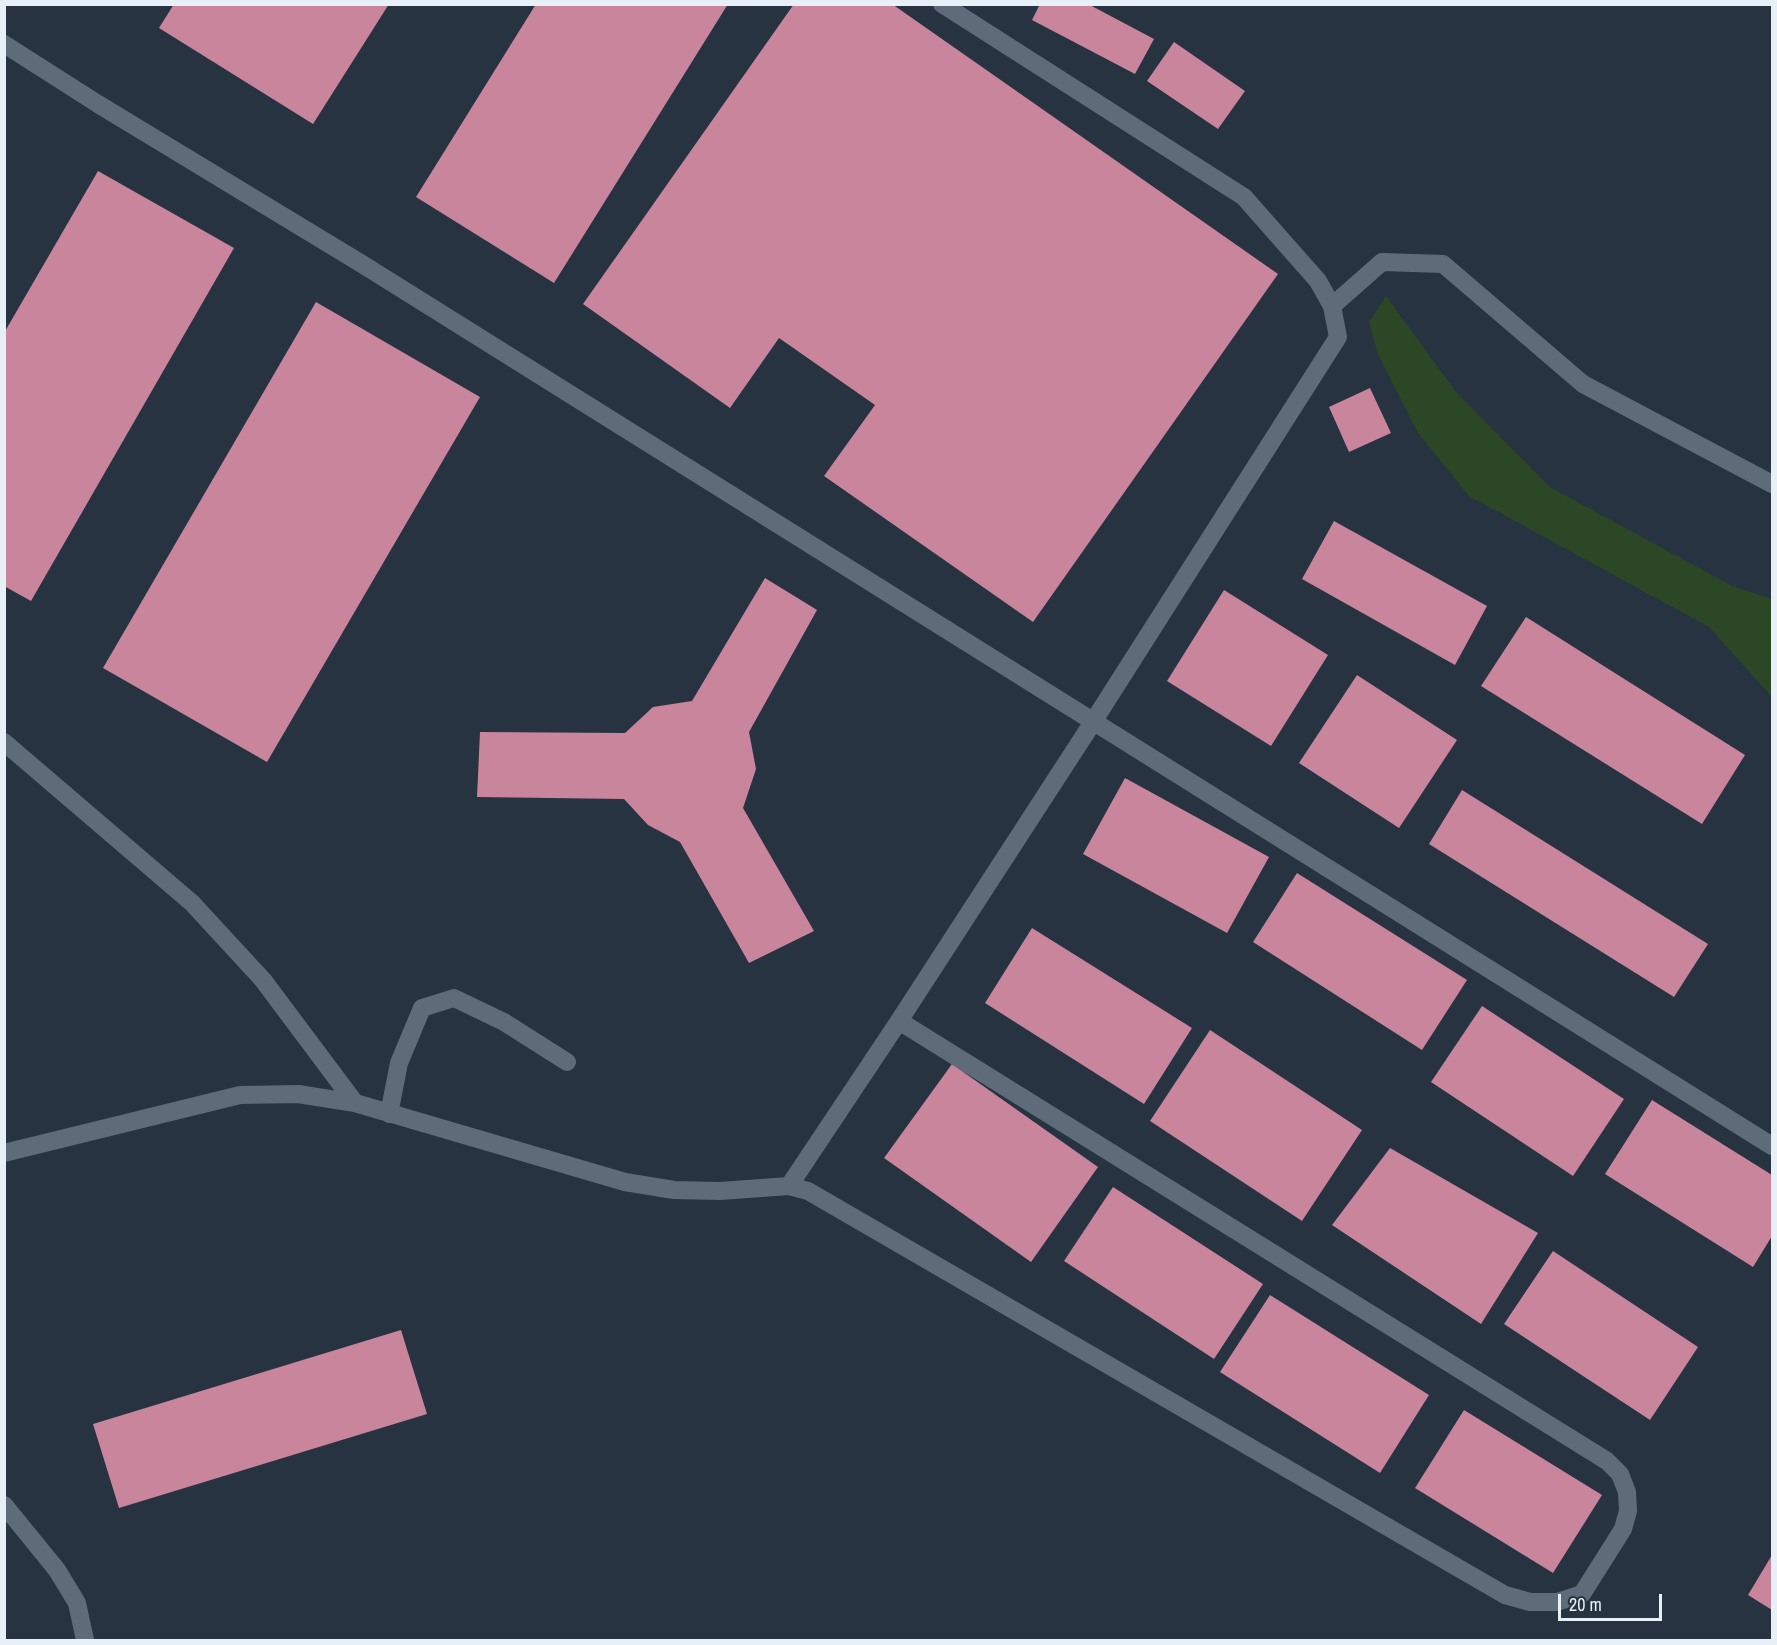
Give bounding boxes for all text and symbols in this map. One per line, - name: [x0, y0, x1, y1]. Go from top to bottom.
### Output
- scale bar: [1561, 1582, 1664, 1620]
- text: 20 m: [1569, 1592, 1602, 1617]

